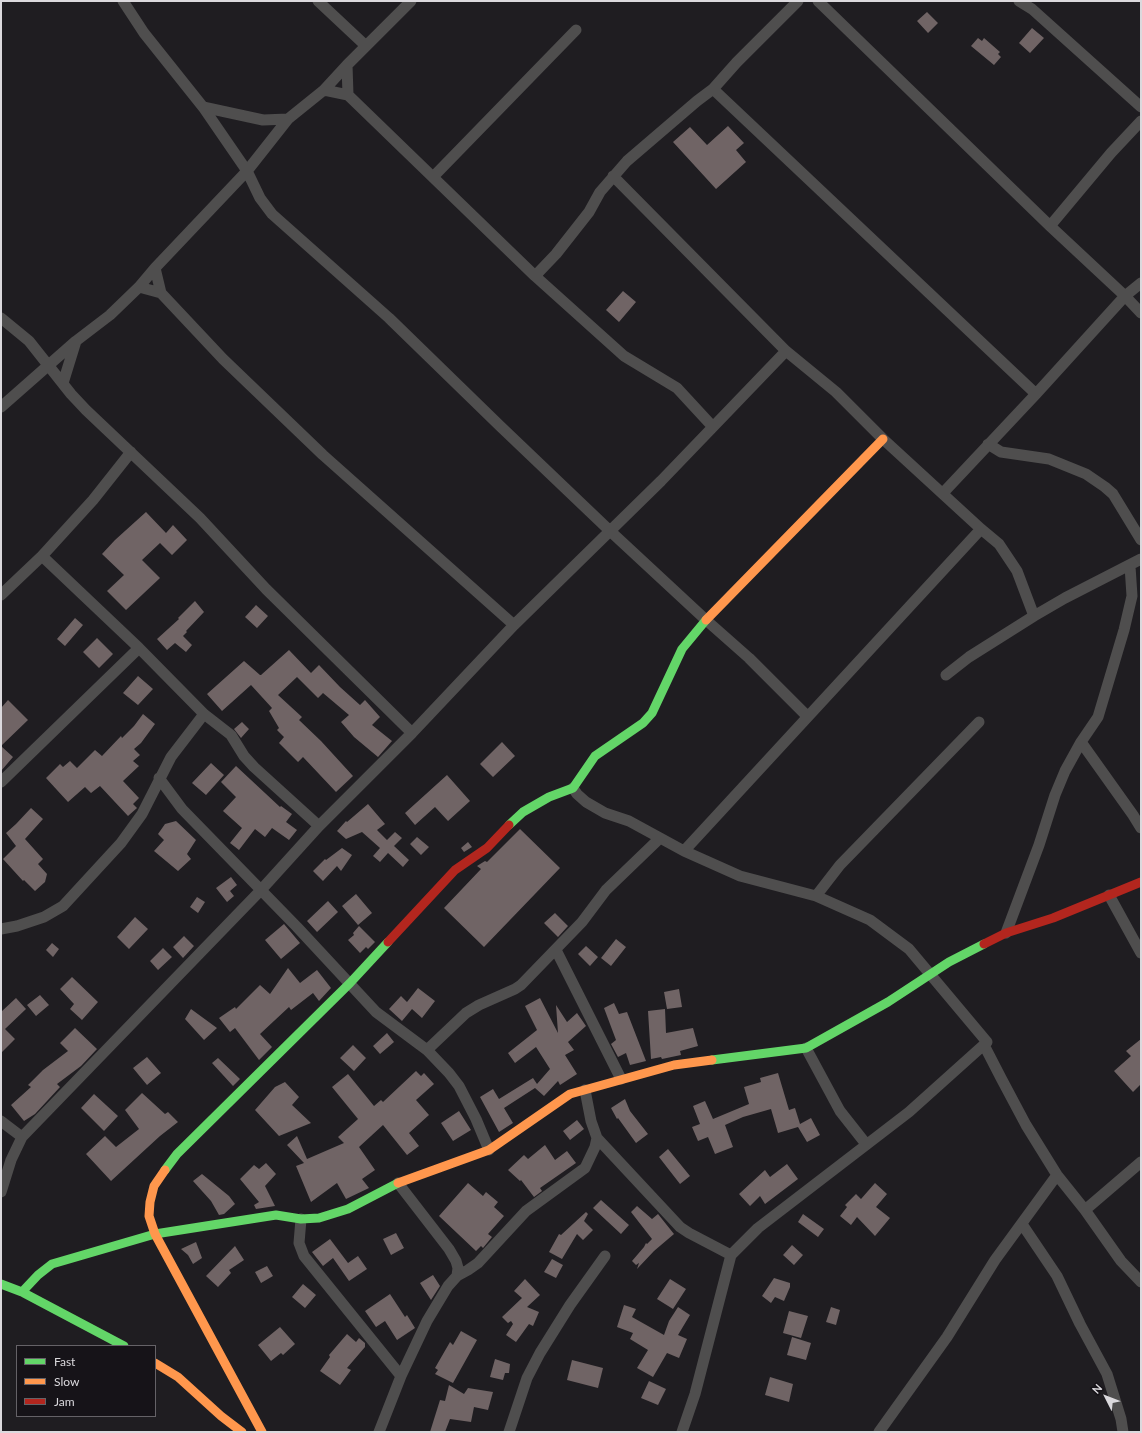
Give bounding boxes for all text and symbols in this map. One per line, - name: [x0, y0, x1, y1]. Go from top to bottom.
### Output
- legend: [16, 1345, 156, 1417]
- text: Fast: [54, 1354, 75, 1369]
- text: Slow: [54, 1374, 79, 1389]
- north arrow: [1086, 1377, 1126, 1417]
- text: N: [1089, 1381, 1104, 1396]
- text: Jam: [54, 1394, 75, 1409]

